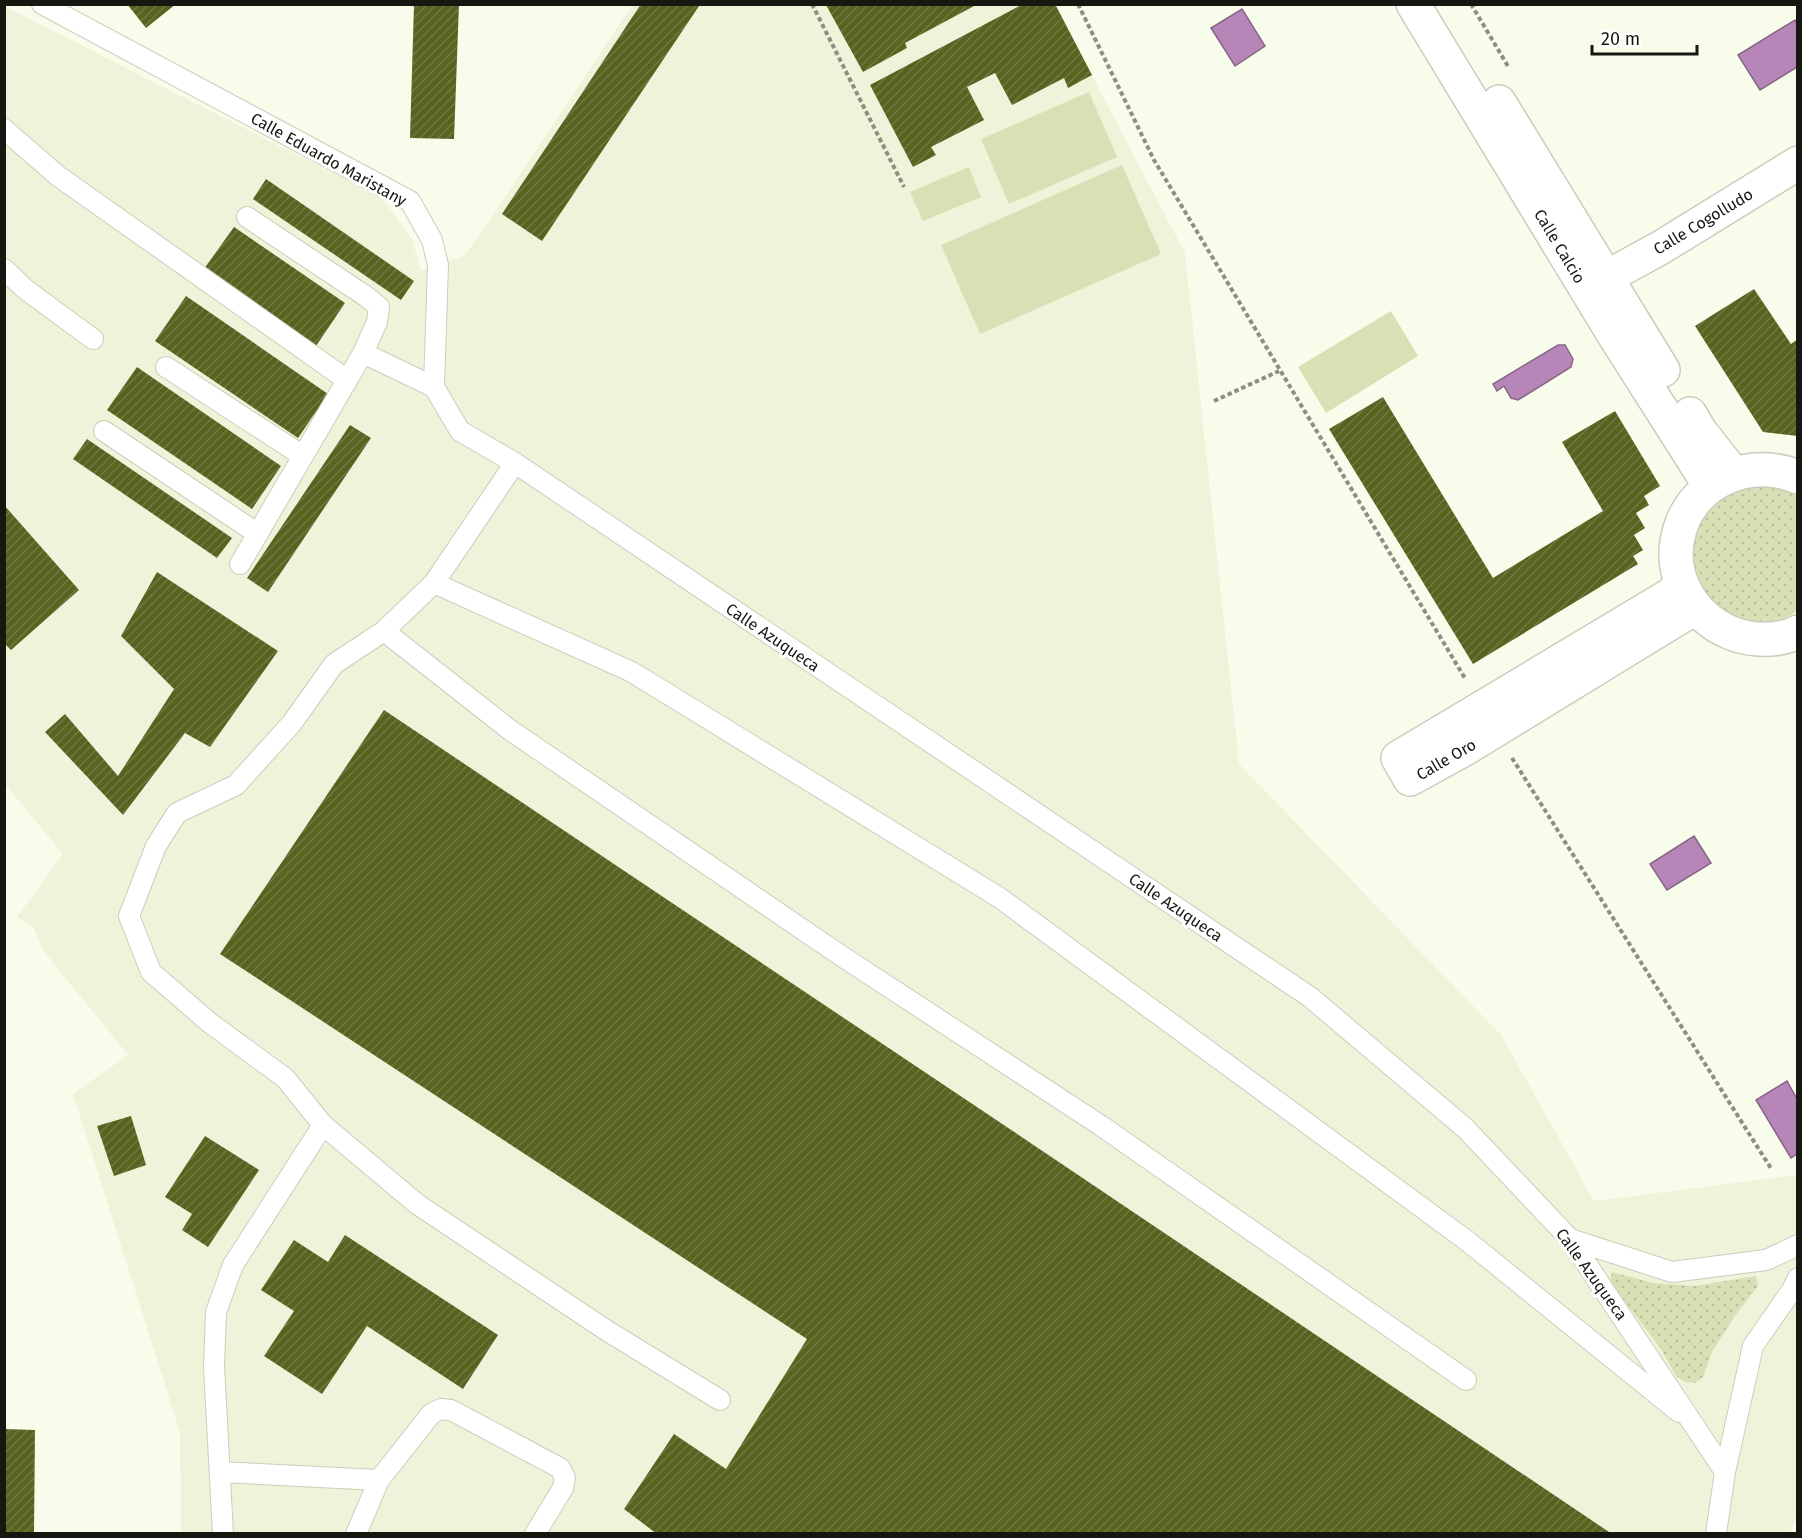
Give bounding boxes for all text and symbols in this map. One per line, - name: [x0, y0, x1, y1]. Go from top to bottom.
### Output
- scale bar: [1592, 18, 1697, 56]
- text: 20 m: [1601, 28, 1640, 50]
- street label: Calle Eduardo Maristany: [248, 109, 410, 210]
- street label: Calle Cogolludo: [1650, 184, 1756, 259]
- street label: Calle Calcio: [1530, 206, 1589, 287]
- street label: Calle Azuqueca: [722, 599, 823, 676]
- street label: Calle Oro: [1413, 735, 1479, 784]
- street label: Calle Azuqueca: [1125, 869, 1226, 946]
- street label: Calle Azuqueca: [1552, 1225, 1631, 1324]

